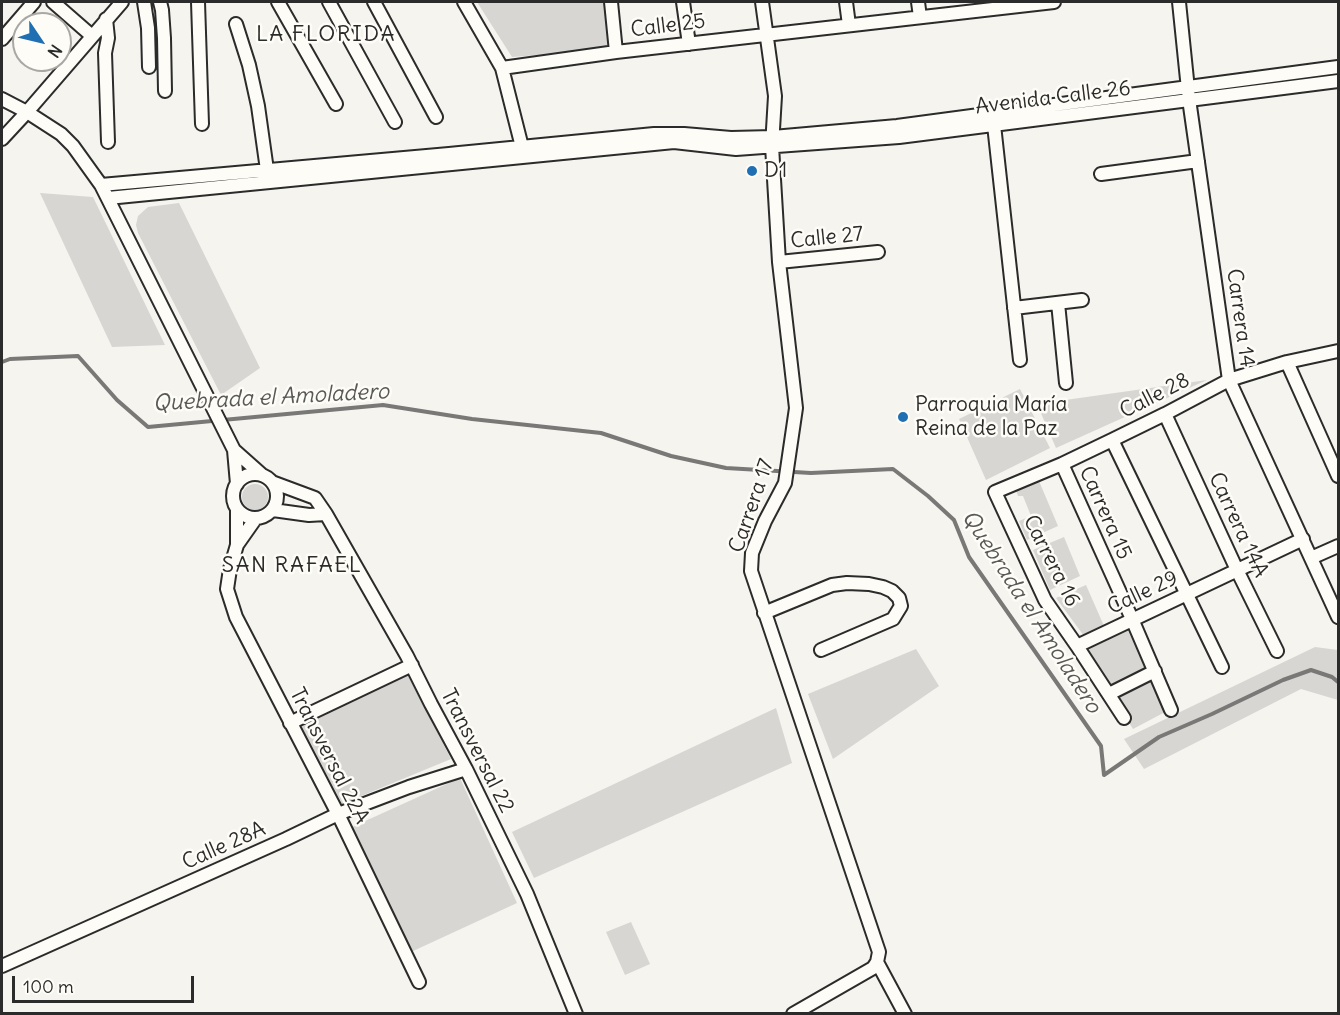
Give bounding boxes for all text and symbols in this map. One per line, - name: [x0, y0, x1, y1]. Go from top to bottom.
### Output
- street label: Calle 25: [629, 9, 707, 43]
- north arrow: [12, 12, 72, 72]
- district label: LA FLORIDA: [256, 22, 396, 48]
- text: N: [44, 41, 66, 61]
- street label: Avenida Calle 26: [974, 76, 1132, 120]
- place label: D1: [764, 158, 787, 184]
- marker: D1: [745, 164, 759, 178]
- street label: Calle 27: [789, 222, 865, 254]
- street label: Carrera 14: [1221, 267, 1259, 369]
- street label: Calle 28: [1116, 368, 1194, 424]
- water label: Quebrada el Amoladero: [152, 379, 390, 417]
- place label: Parroquia María Reina de la Paz: [915, 392, 1068, 442]
- marker: Parroquia María Reina de la Paz: [896, 410, 910, 424]
- street label: Carrera 17: [724, 456, 780, 556]
- street label: Carrera 15: [1073, 463, 1137, 563]
- street label: Carrera 14A: [1203, 469, 1273, 581]
- water label: Quebrada el Amoladero: [956, 506, 1106, 718]
- street label: Carrera 16: [1017, 511, 1085, 611]
- district label: SAN RAFAEL: [222, 553, 362, 579]
- street label: Calle 29: [1104, 566, 1182, 620]
- street label: Transversal 22A: [284, 684, 374, 828]
- street label: Transversal 22: [435, 685, 519, 817]
- street label: Calle 28A: [178, 817, 270, 875]
- scale bar: [15, 964, 196, 1002]
- text: 100 m: [23, 975, 74, 998]

